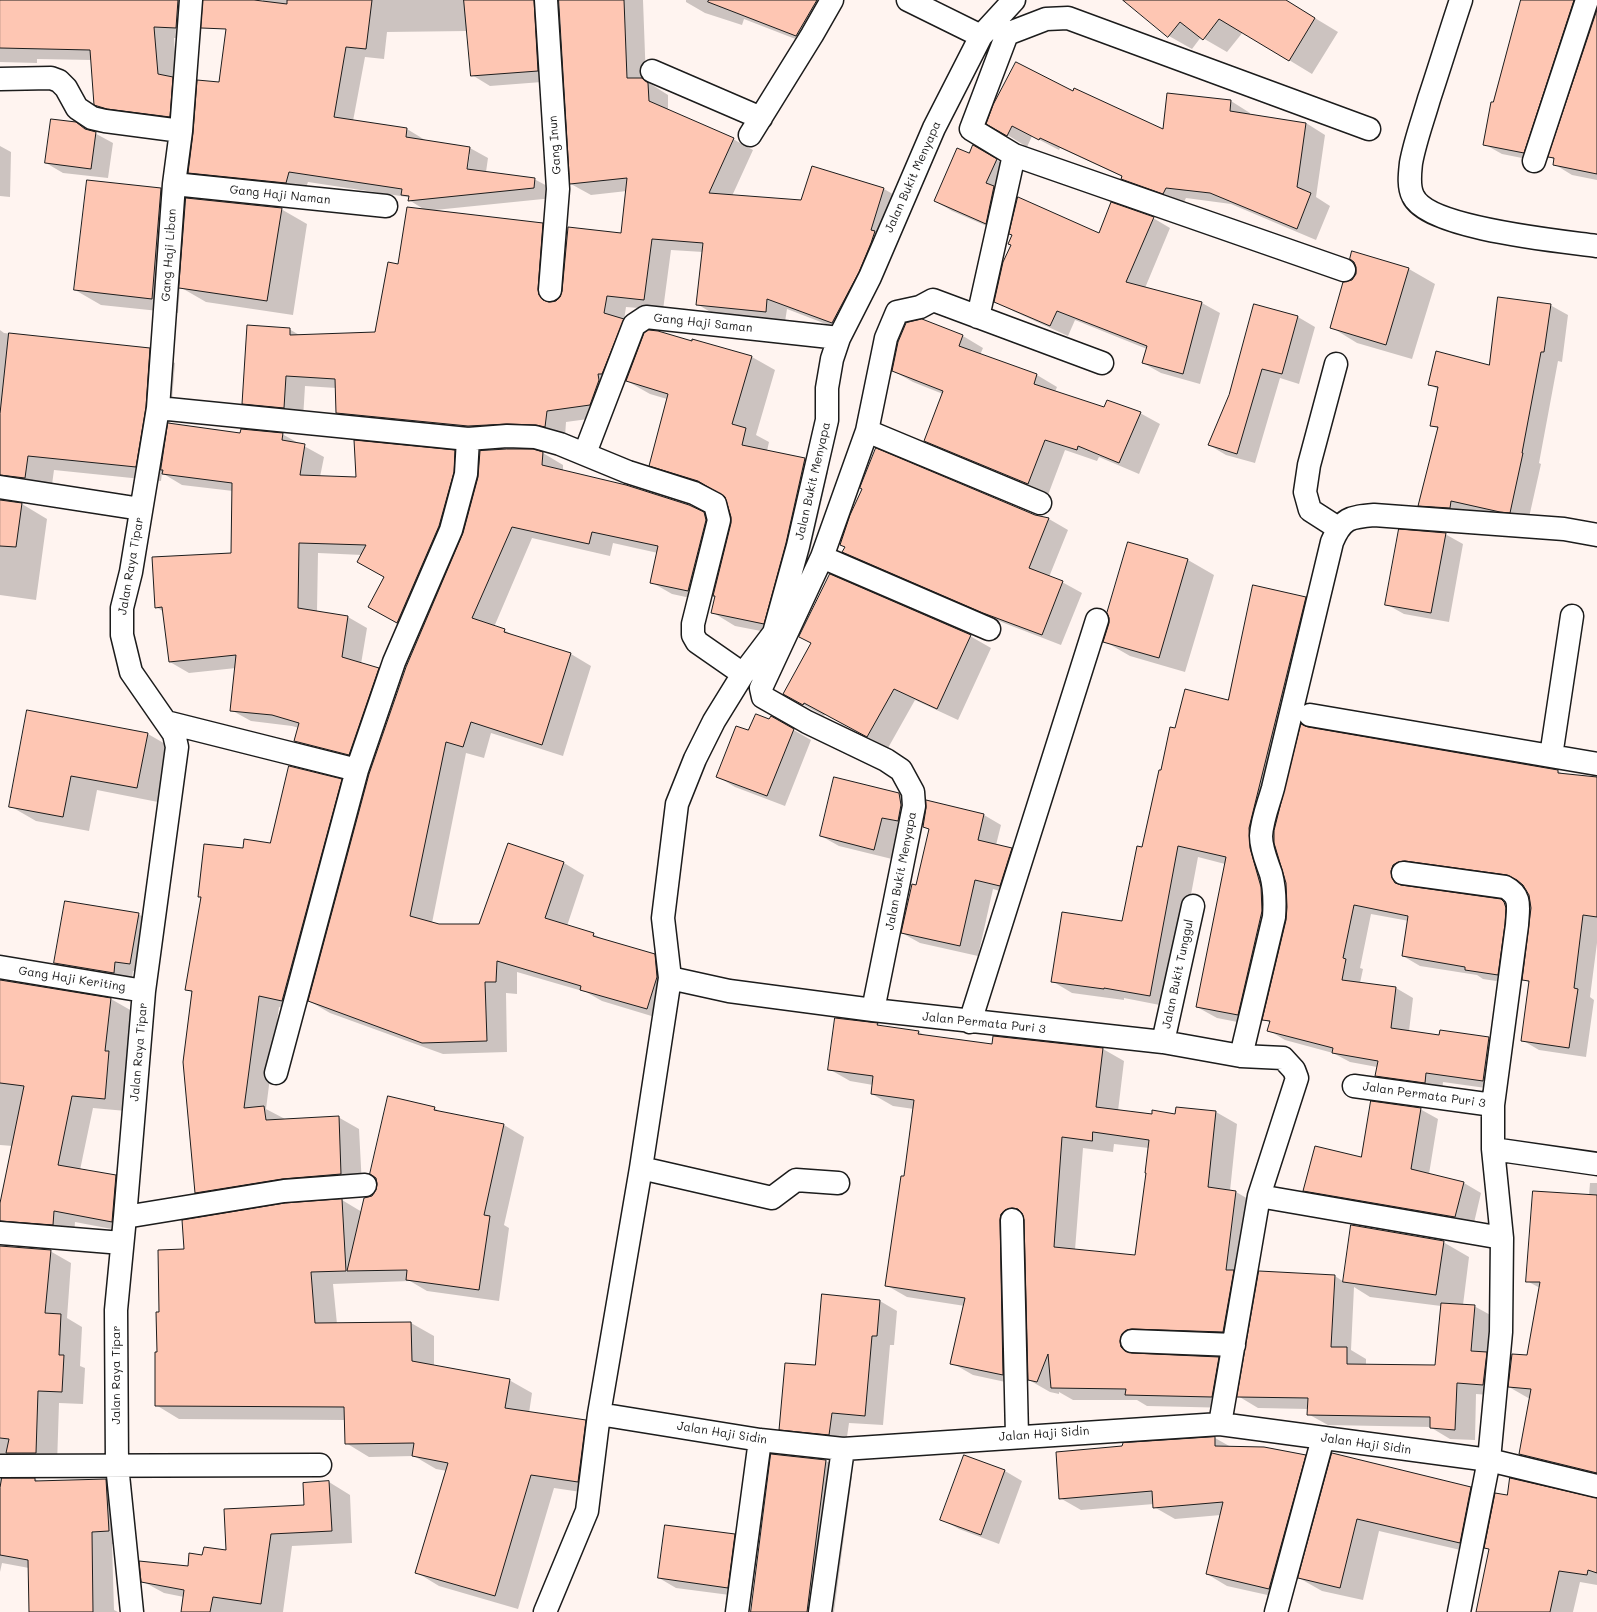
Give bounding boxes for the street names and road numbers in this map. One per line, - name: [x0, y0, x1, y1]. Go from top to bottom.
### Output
- street label: Gang Inun: [546, 115, 564, 175]
- street label: Jalan Bukit Menyapa: [882, 119, 944, 235]
- street label: Gang Haji Naman: [229, 183, 331, 207]
- street label: Gang Haji Liban: [159, 208, 179, 302]
- street label: Gang Haji Saman: [653, 311, 753, 335]
- street label: Jalan Bukit Menyapa: [792, 421, 834, 541]
- street label: Jalan Raya Tipar: [115, 516, 147, 616]
- street label: Jalan Bukit Menyapa: [882, 810, 920, 932]
- street label: Jalan Bukit Tunggul: [1159, 918, 1197, 1030]
- street label: Gang Haji Keriting: [17, 963, 127, 995]
- street label: Jalan Raya Tipar: [128, 1002, 150, 1102]
- street label: Jalan Permata Puri 3: [922, 1009, 1046, 1037]
- street label: Jalan Permata Puri 3: [1362, 1079, 1486, 1111]
- street label: Jalan Raya Tipar: [109, 1325, 123, 1425]
- street label: Jalan Haji Sidin: [676, 1419, 768, 1447]
- street label: Jalan Haji Sidin: [998, 1424, 1090, 1444]
- street label: Jalan Haji Sidin: [1320, 1431, 1412, 1457]

